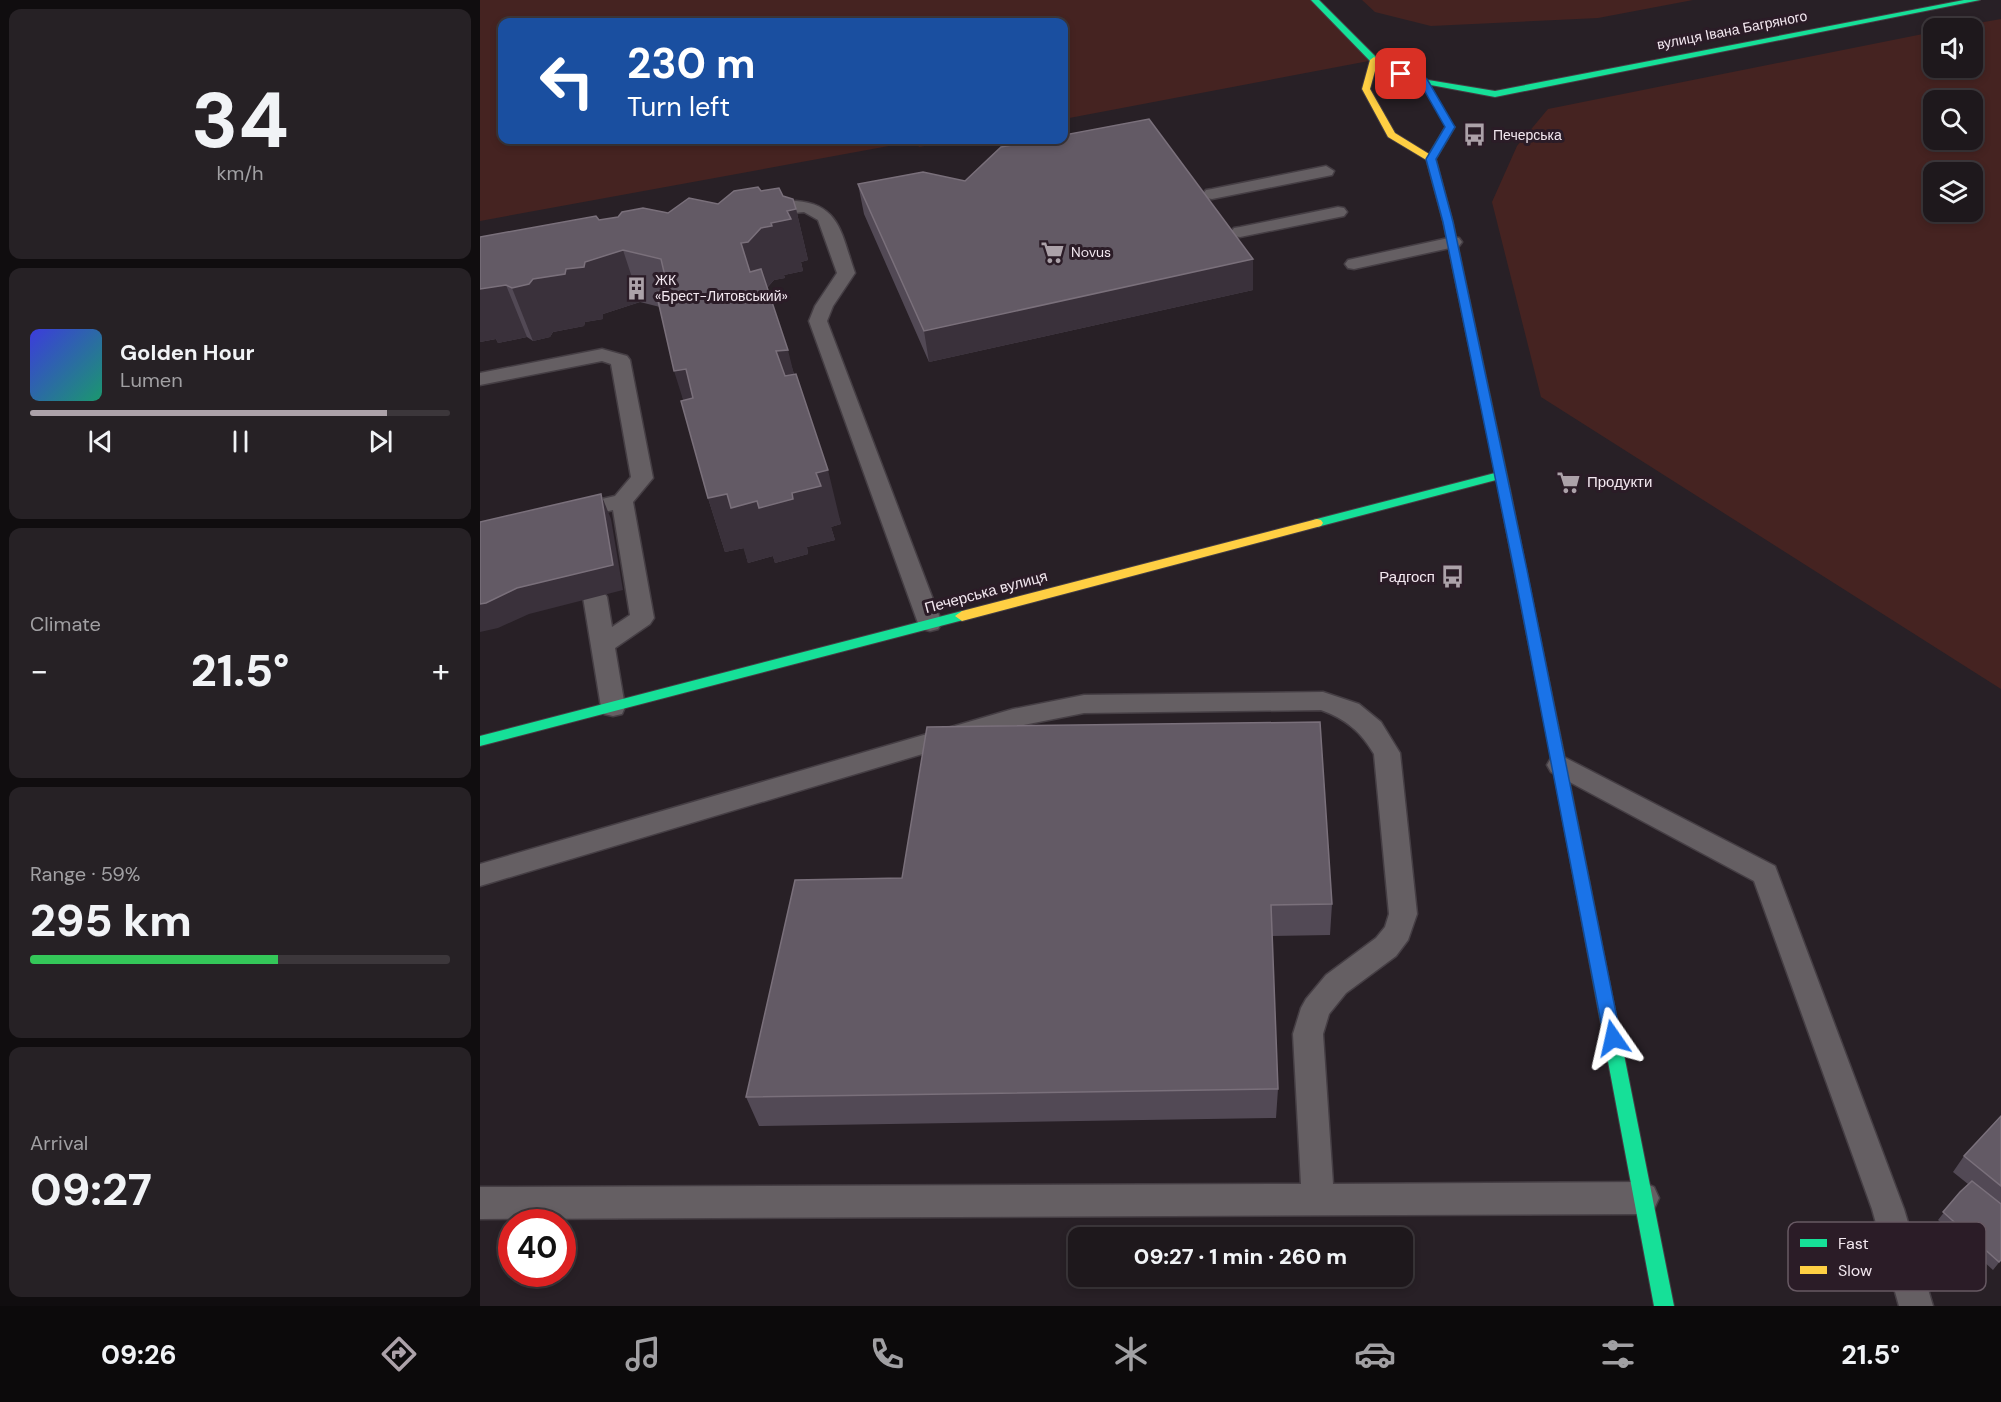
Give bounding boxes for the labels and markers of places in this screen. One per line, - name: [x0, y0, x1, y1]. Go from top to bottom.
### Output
- pin: [1375, 48, 1426, 99]
- bus stop icon: Печерська: [1462, 122, 1488, 148]
- place label: Печерська: [1493, 126, 1562, 144]
- supermarket icon: Novus: [1040, 239, 1066, 265]
- place label: Novus: [1071, 243, 1111, 261]
- place label: ЖК «Брест-Литовський»: [655, 271, 788, 305]
- building icon: ЖК «Брест-Литовський»: [624, 275, 650, 301]
- supermarket icon: Продукти: [1556, 469, 1582, 495]
- place label: Продукти: [1587, 472, 1652, 492]
- bus stop icon: Радгосп: [1440, 564, 1466, 590]
- place label: Радгосп: [1379, 567, 1435, 587]

